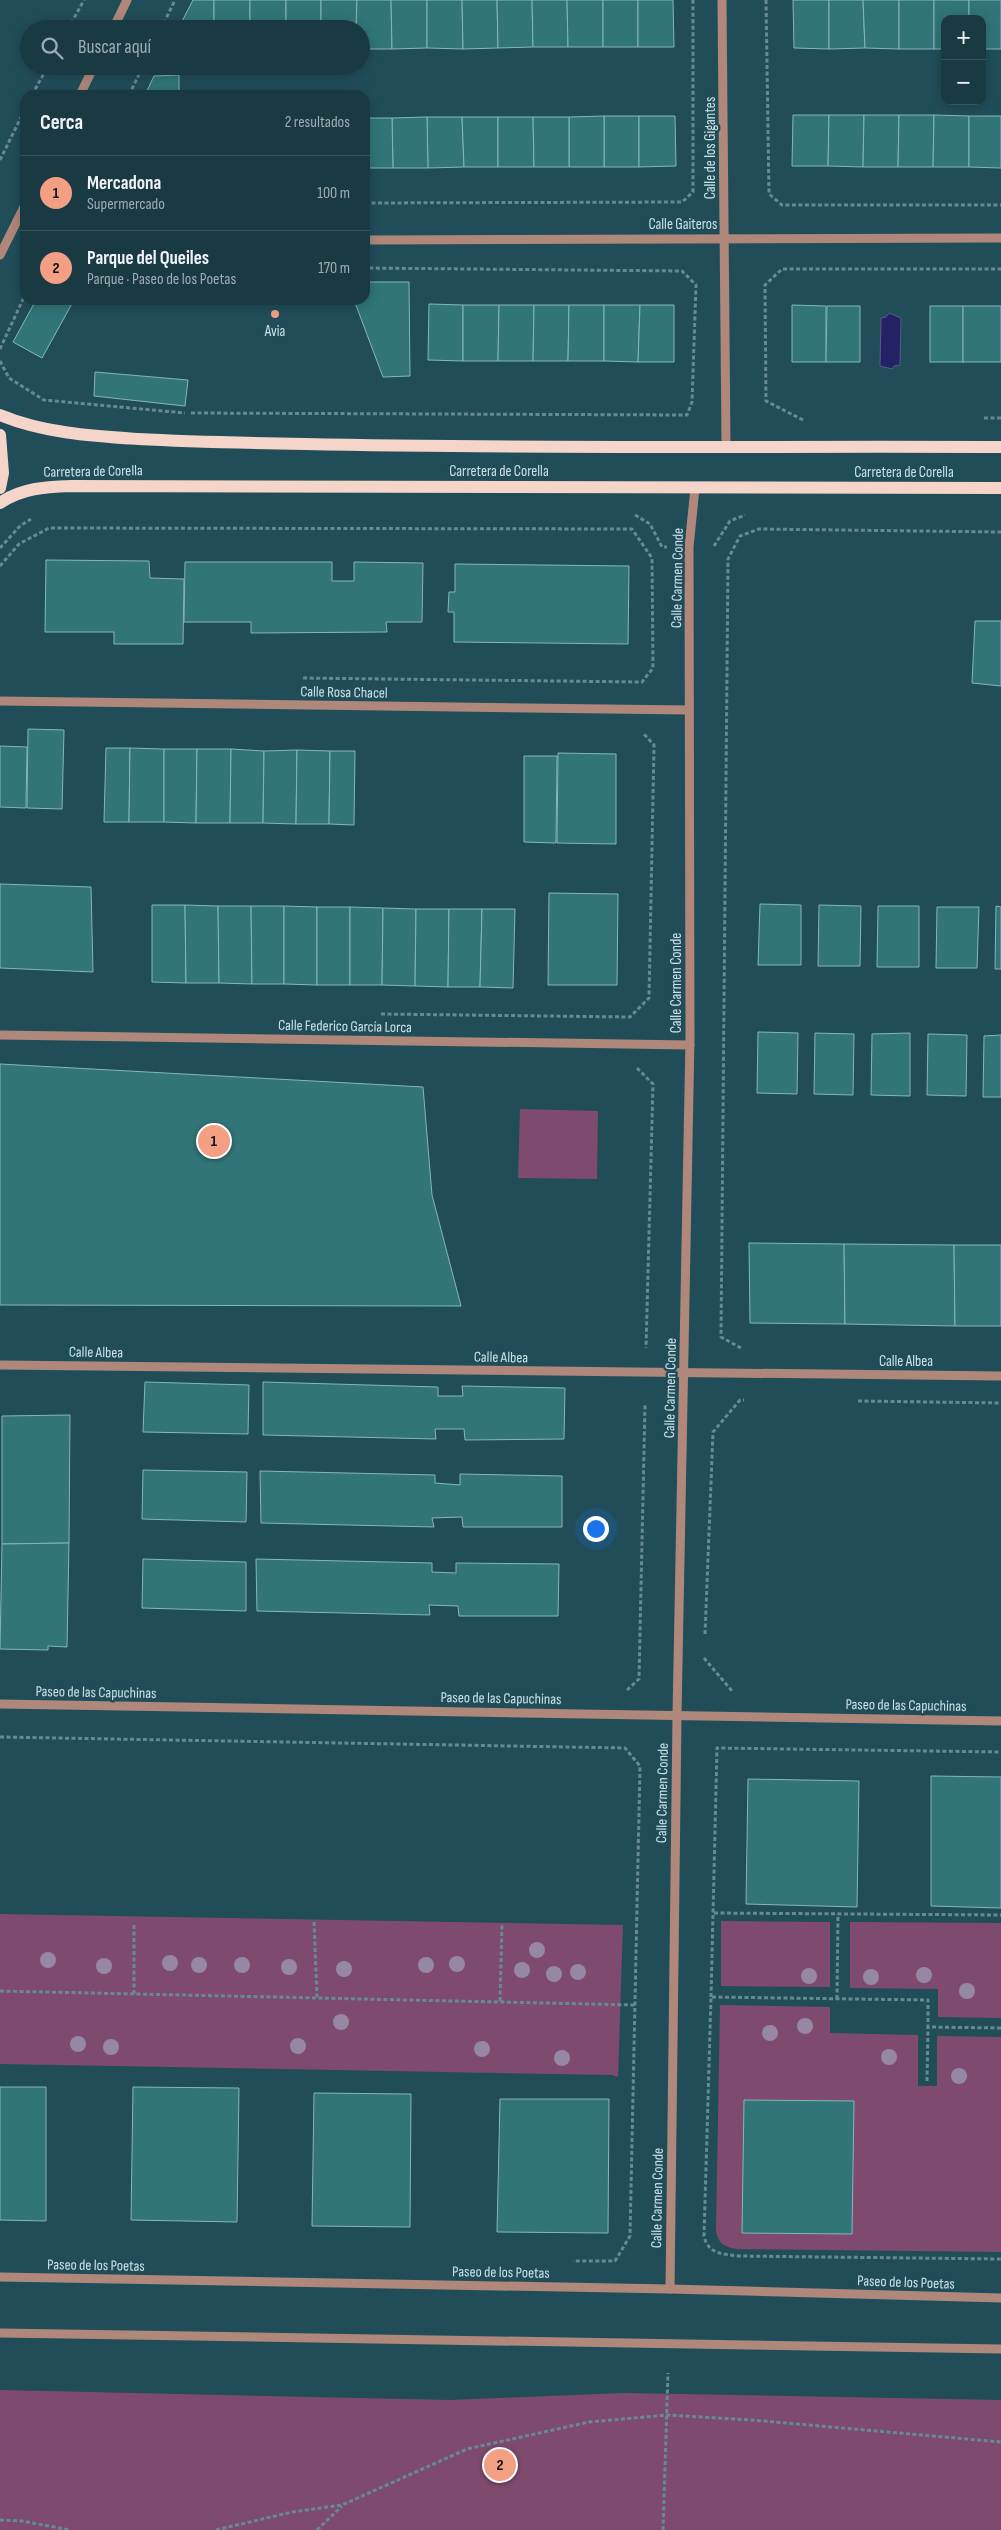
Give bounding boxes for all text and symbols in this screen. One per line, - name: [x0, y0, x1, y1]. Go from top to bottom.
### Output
- map controls: [941, 15, 986, 105]
- button: +: [941, 15, 986, 60]
- search box: [20, 20, 370, 75]
- icon: search: [38, 34, 66, 62]
- text: Buscar aquí: [78, 36, 151, 59]
- button: −: [941, 60, 986, 105]
- street label: Calle de los Gigantes: [701, 97, 720, 199]
- text: Cerca: [40, 110, 83, 135]
- text: 2 resultados: [285, 113, 350, 132]
- text: Mercadona: [87, 172, 161, 195]
- text: 1: [53, 184, 59, 203]
- text: 100 m: [317, 184, 350, 203]
- text: Supermercado: [87, 195, 165, 214]
- street label: Calle Gaiteros: [649, 215, 717, 234]
- text: Parque del Queiles: [87, 247, 209, 270]
- text: 2: [52, 259, 60, 278]
- text: 170 m: [318, 259, 350, 278]
- text: Parque · Paseo de los Poetas: [87, 270, 236, 289]
- marker: Avia: [269, 308, 281, 320]
- place label: Avia: [264, 322, 286, 341]
- street label: Carretera de Corella: [43, 461, 143, 482]
- street label: Carretera de Corella: [449, 462, 549, 481]
- street label: Carretera de Corella: [854, 463, 954, 482]
- street label: Calle Carmen Conde: [667, 528, 688, 628]
- street label: Calle Rosa Chacel: [300, 682, 388, 703]
- street label: Calle Carmen Conde: [667, 933, 686, 1033]
- street label: Calle Federico García Lorca: [278, 1016, 412, 1037]
- pin: 1: [198, 1122, 230, 1160]
- street label: Calle Carmen Conde: [660, 1338, 681, 1438]
- street label: Calle Albea: [69, 1343, 123, 1362]
- street label: Calle Albea: [474, 1348, 528, 1367]
- street label: Calle Albea: [879, 1352, 933, 1371]
- your location: [583, 1516, 609, 1542]
- street label: Paseo de las Capuchinas: [35, 1682, 157, 1703]
- street label: Paseo de las Capuchinas: [440, 1688, 562, 1709]
- street label: Paseo de las Capuchinas: [845, 1695, 967, 1716]
- street label: Calle Carmen Conde: [652, 1743, 673, 1843]
- street label: Calle Carmen Conde: [647, 2148, 668, 2248]
- street label: Paseo de los Poetas: [47, 2255, 145, 2276]
- street label: Paseo de los Poetas: [452, 2262, 550, 2283]
- street label: Paseo de los Poetas: [857, 2271, 955, 2294]
- pin: 2: [484, 2446, 516, 2484]

